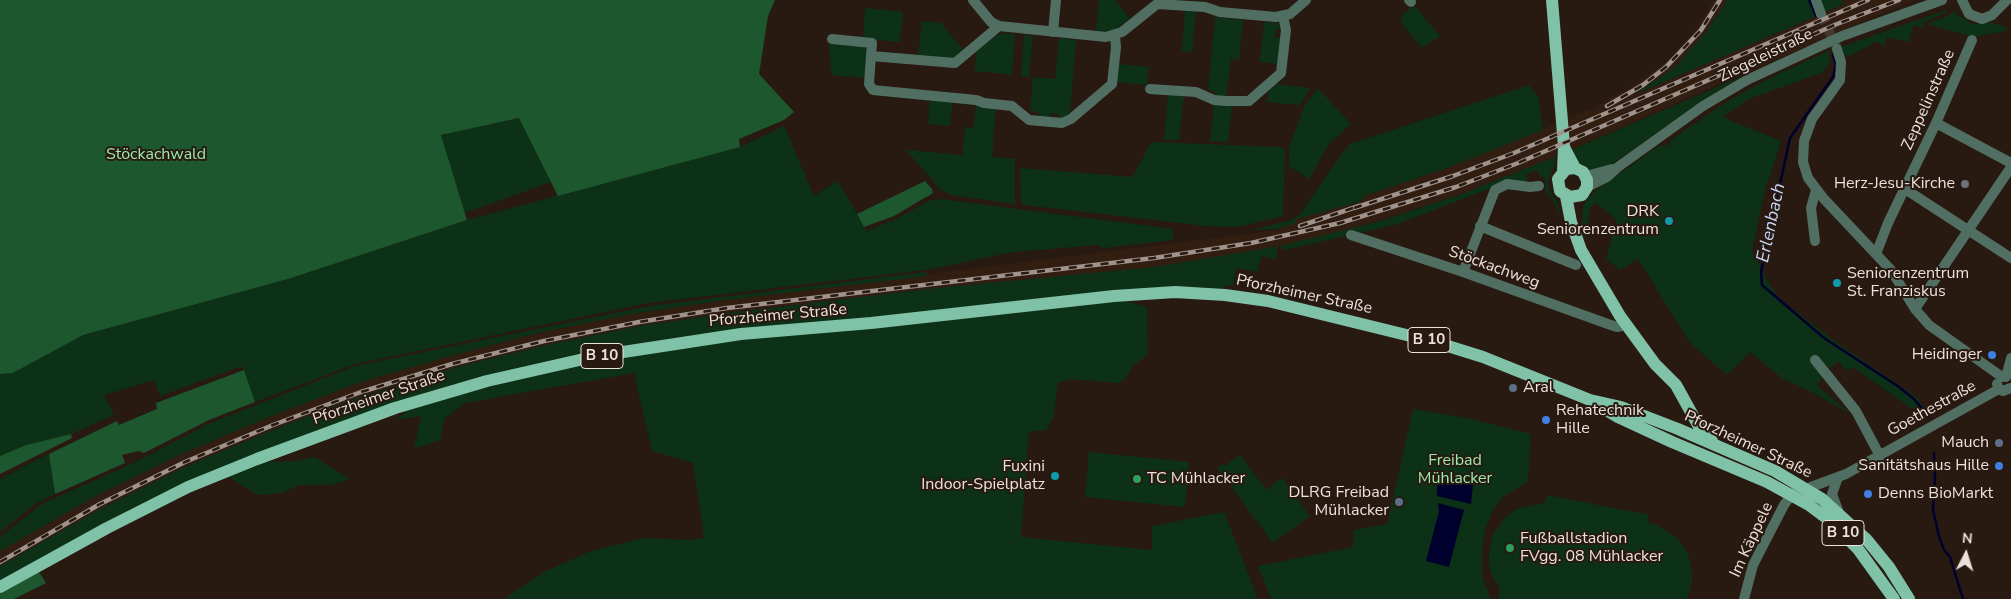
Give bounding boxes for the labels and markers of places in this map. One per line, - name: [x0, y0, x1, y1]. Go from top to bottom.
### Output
- place label: Herz-Jesu-Kirche: [1834, 174, 1955, 194]
- marker: Herz-Jesu-Kirche: [1959, 178, 1971, 190]
- place label: DRK Seniorenzentrum: [1537, 202, 1659, 240]
- marker: DRK Seniorenzentrum: [1663, 215, 1675, 227]
- place label: Seniorenzentrum St. Franziskus: [1847, 264, 1969, 302]
- marker: Seniorenzentrum St. Franziskus: [1831, 277, 1843, 289]
- place label: Heidinger: [1912, 345, 1982, 365]
- marker: Heidinger: [1986, 349, 1998, 361]
- place label: Aral: [1523, 378, 1554, 398]
- marker: Aral: [1507, 382, 1519, 394]
- place label: Rehatechnik Hille: [1556, 401, 1644, 439]
- marker: Rehatechnik Hille: [1540, 414, 1552, 426]
- place label: Mauch: [1941, 433, 1989, 453]
- marker: Mauch: [1993, 437, 2005, 449]
- place label: Sanitätshaus Hille: [1858, 456, 1989, 476]
- place label: Fuxini Indoor-Spielplatz: [921, 457, 1045, 495]
- marker: Sanitätshaus Hille: [1993, 460, 2005, 472]
- place label: TC Mühlacker: [1147, 469, 1245, 489]
- marker: Fuxini Indoor-Spielplatz: [1049, 470, 1061, 482]
- marker: TC Mühlacker: [1131, 473, 1143, 485]
- place label: DLRG Freibad Mühlacker: [1288, 483, 1389, 521]
- place label: Denns BioMarkt: [1878, 484, 1993, 504]
- marker: Denns BioMarkt: [1862, 488, 1874, 500]
- marker: DLRG Freibad Mühlacker: [1393, 496, 1405, 508]
- place label: Fußballstadion FVgg. 08 Mühlacker: [1520, 529, 1663, 567]
- marker: Fußballstadion FVgg. 08 Mühlacker: [1504, 542, 1516, 554]

